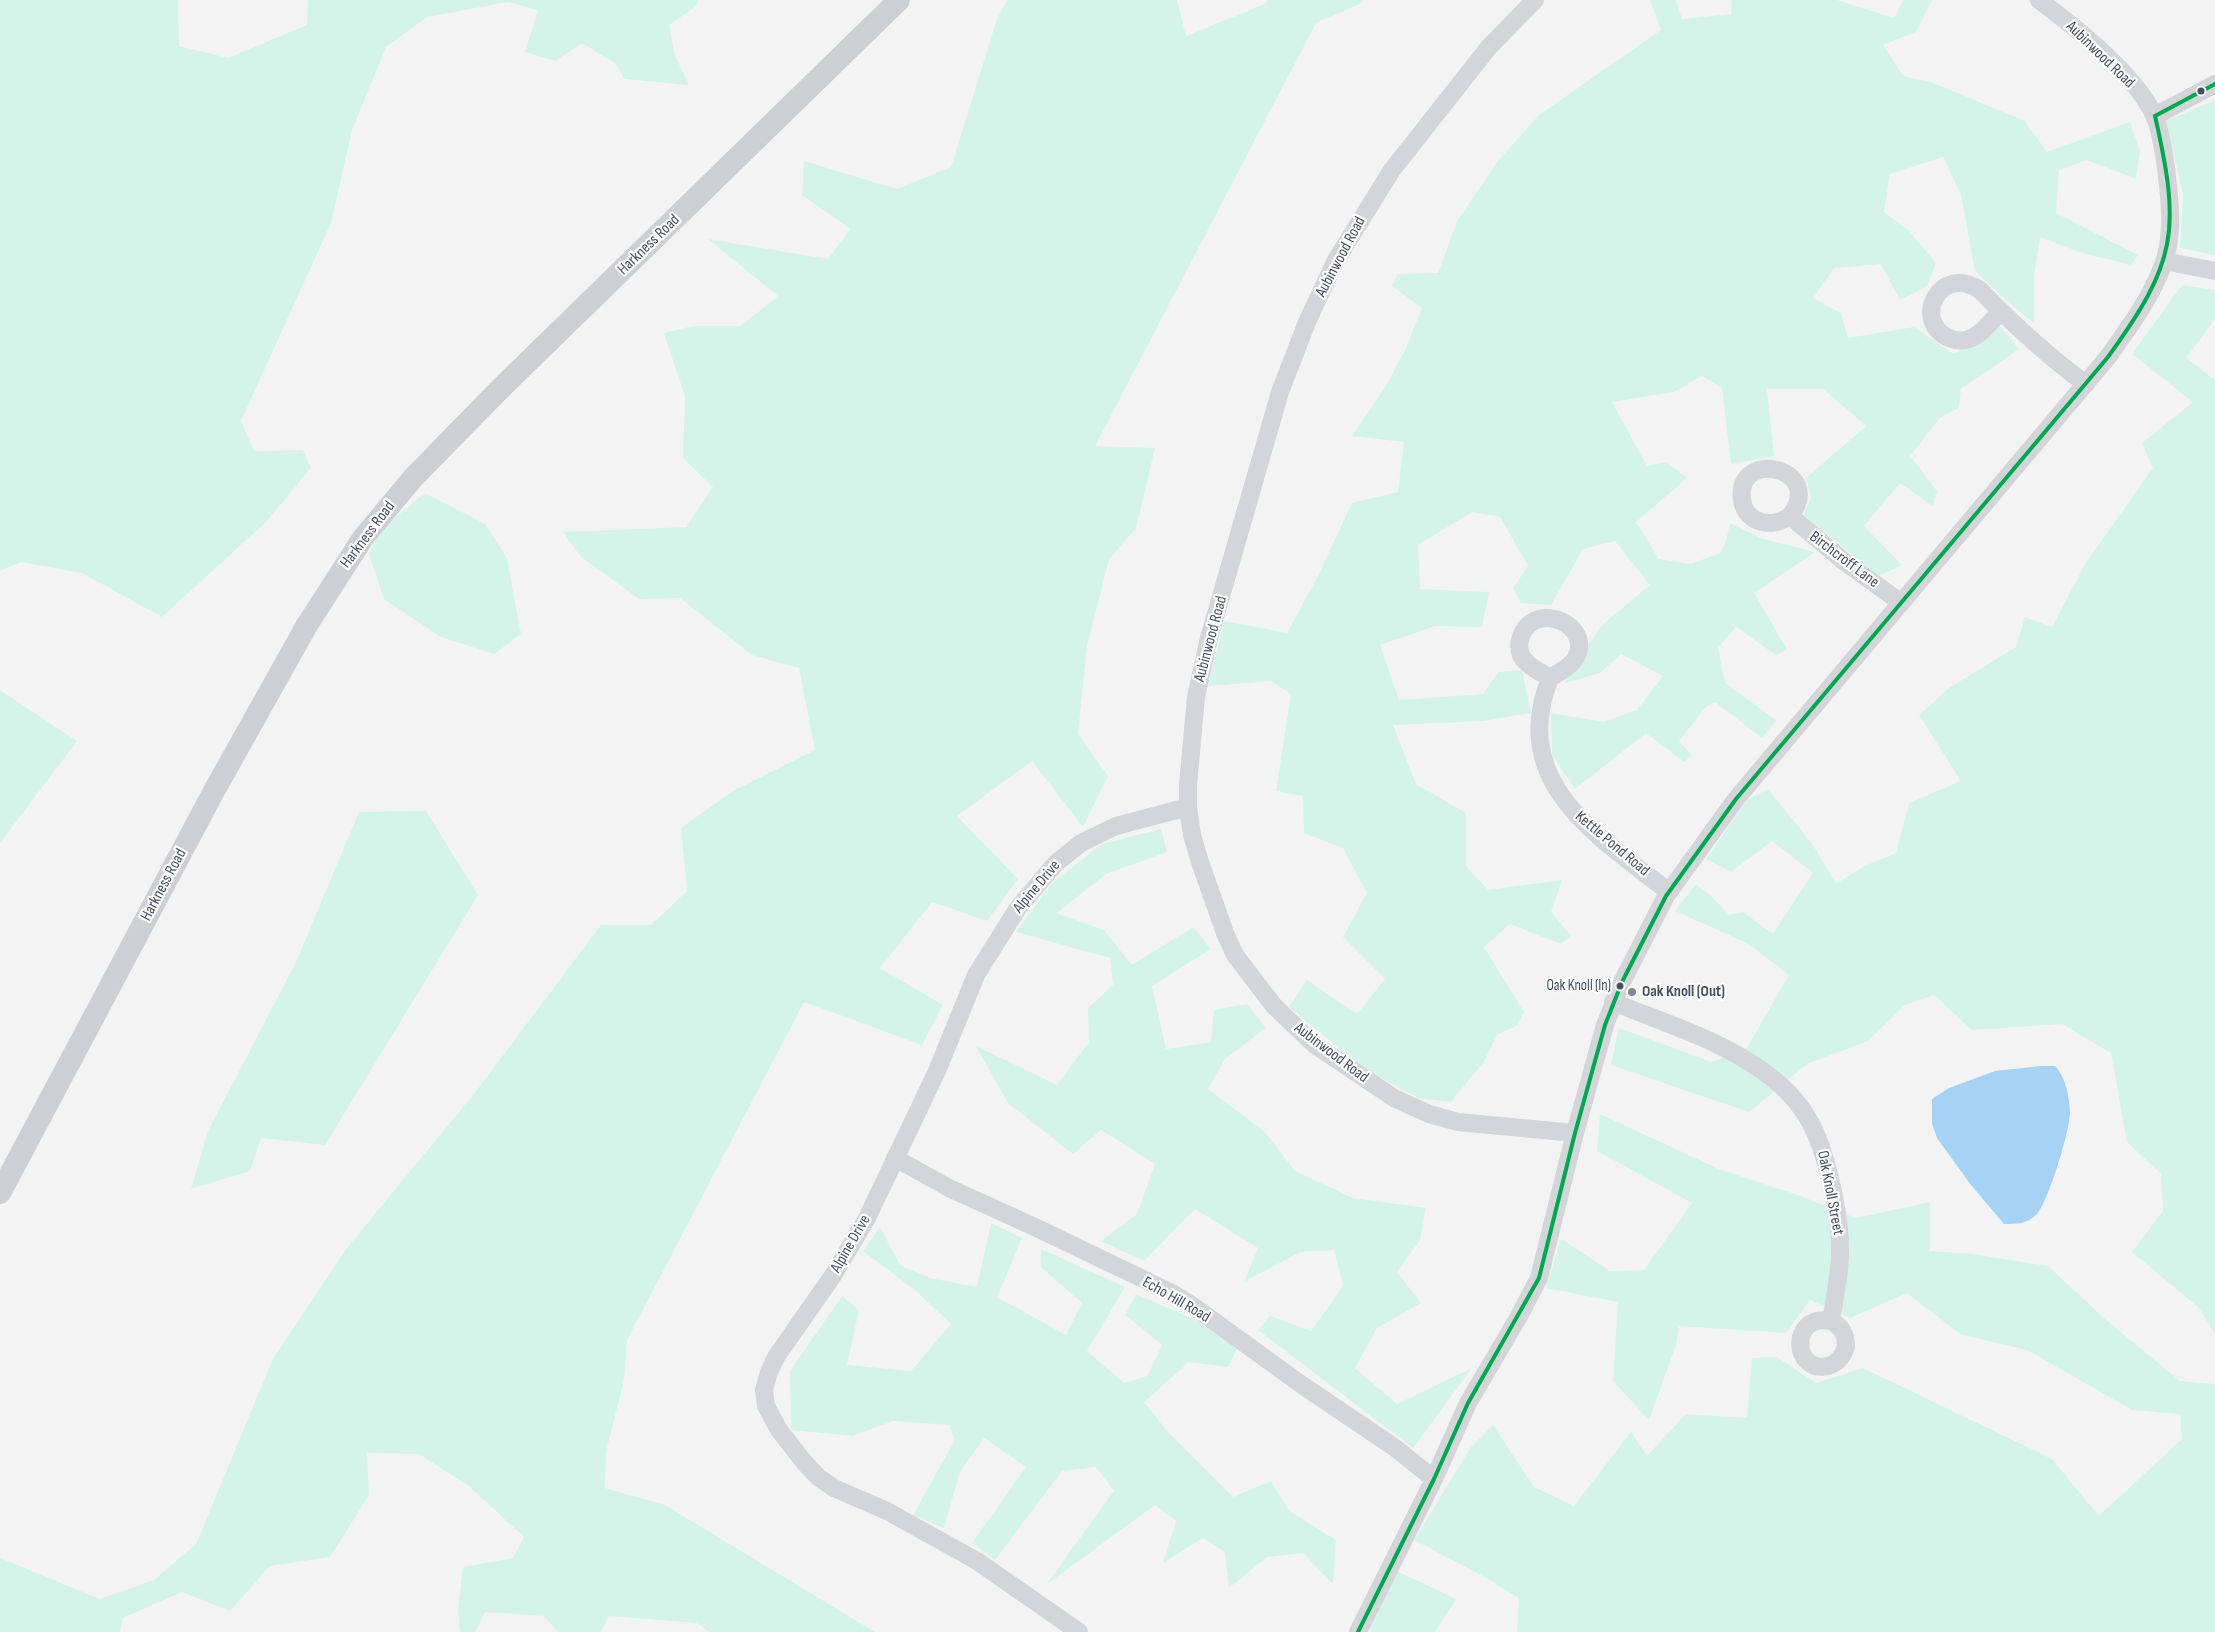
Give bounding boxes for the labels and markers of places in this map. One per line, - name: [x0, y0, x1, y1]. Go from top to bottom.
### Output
- unlabelled marker: [2196, 86, 2206, 96]
- place label: Oak Knoll (In): [1547, 977, 1611, 995]
- marker: Oak Knoll (In): [1615, 981, 1625, 991]
- place label: Oak Knoll (Out): [1642, 982, 1725, 1002]
- marker: Oak Knoll (Out): [1626, 986, 1638, 998]

